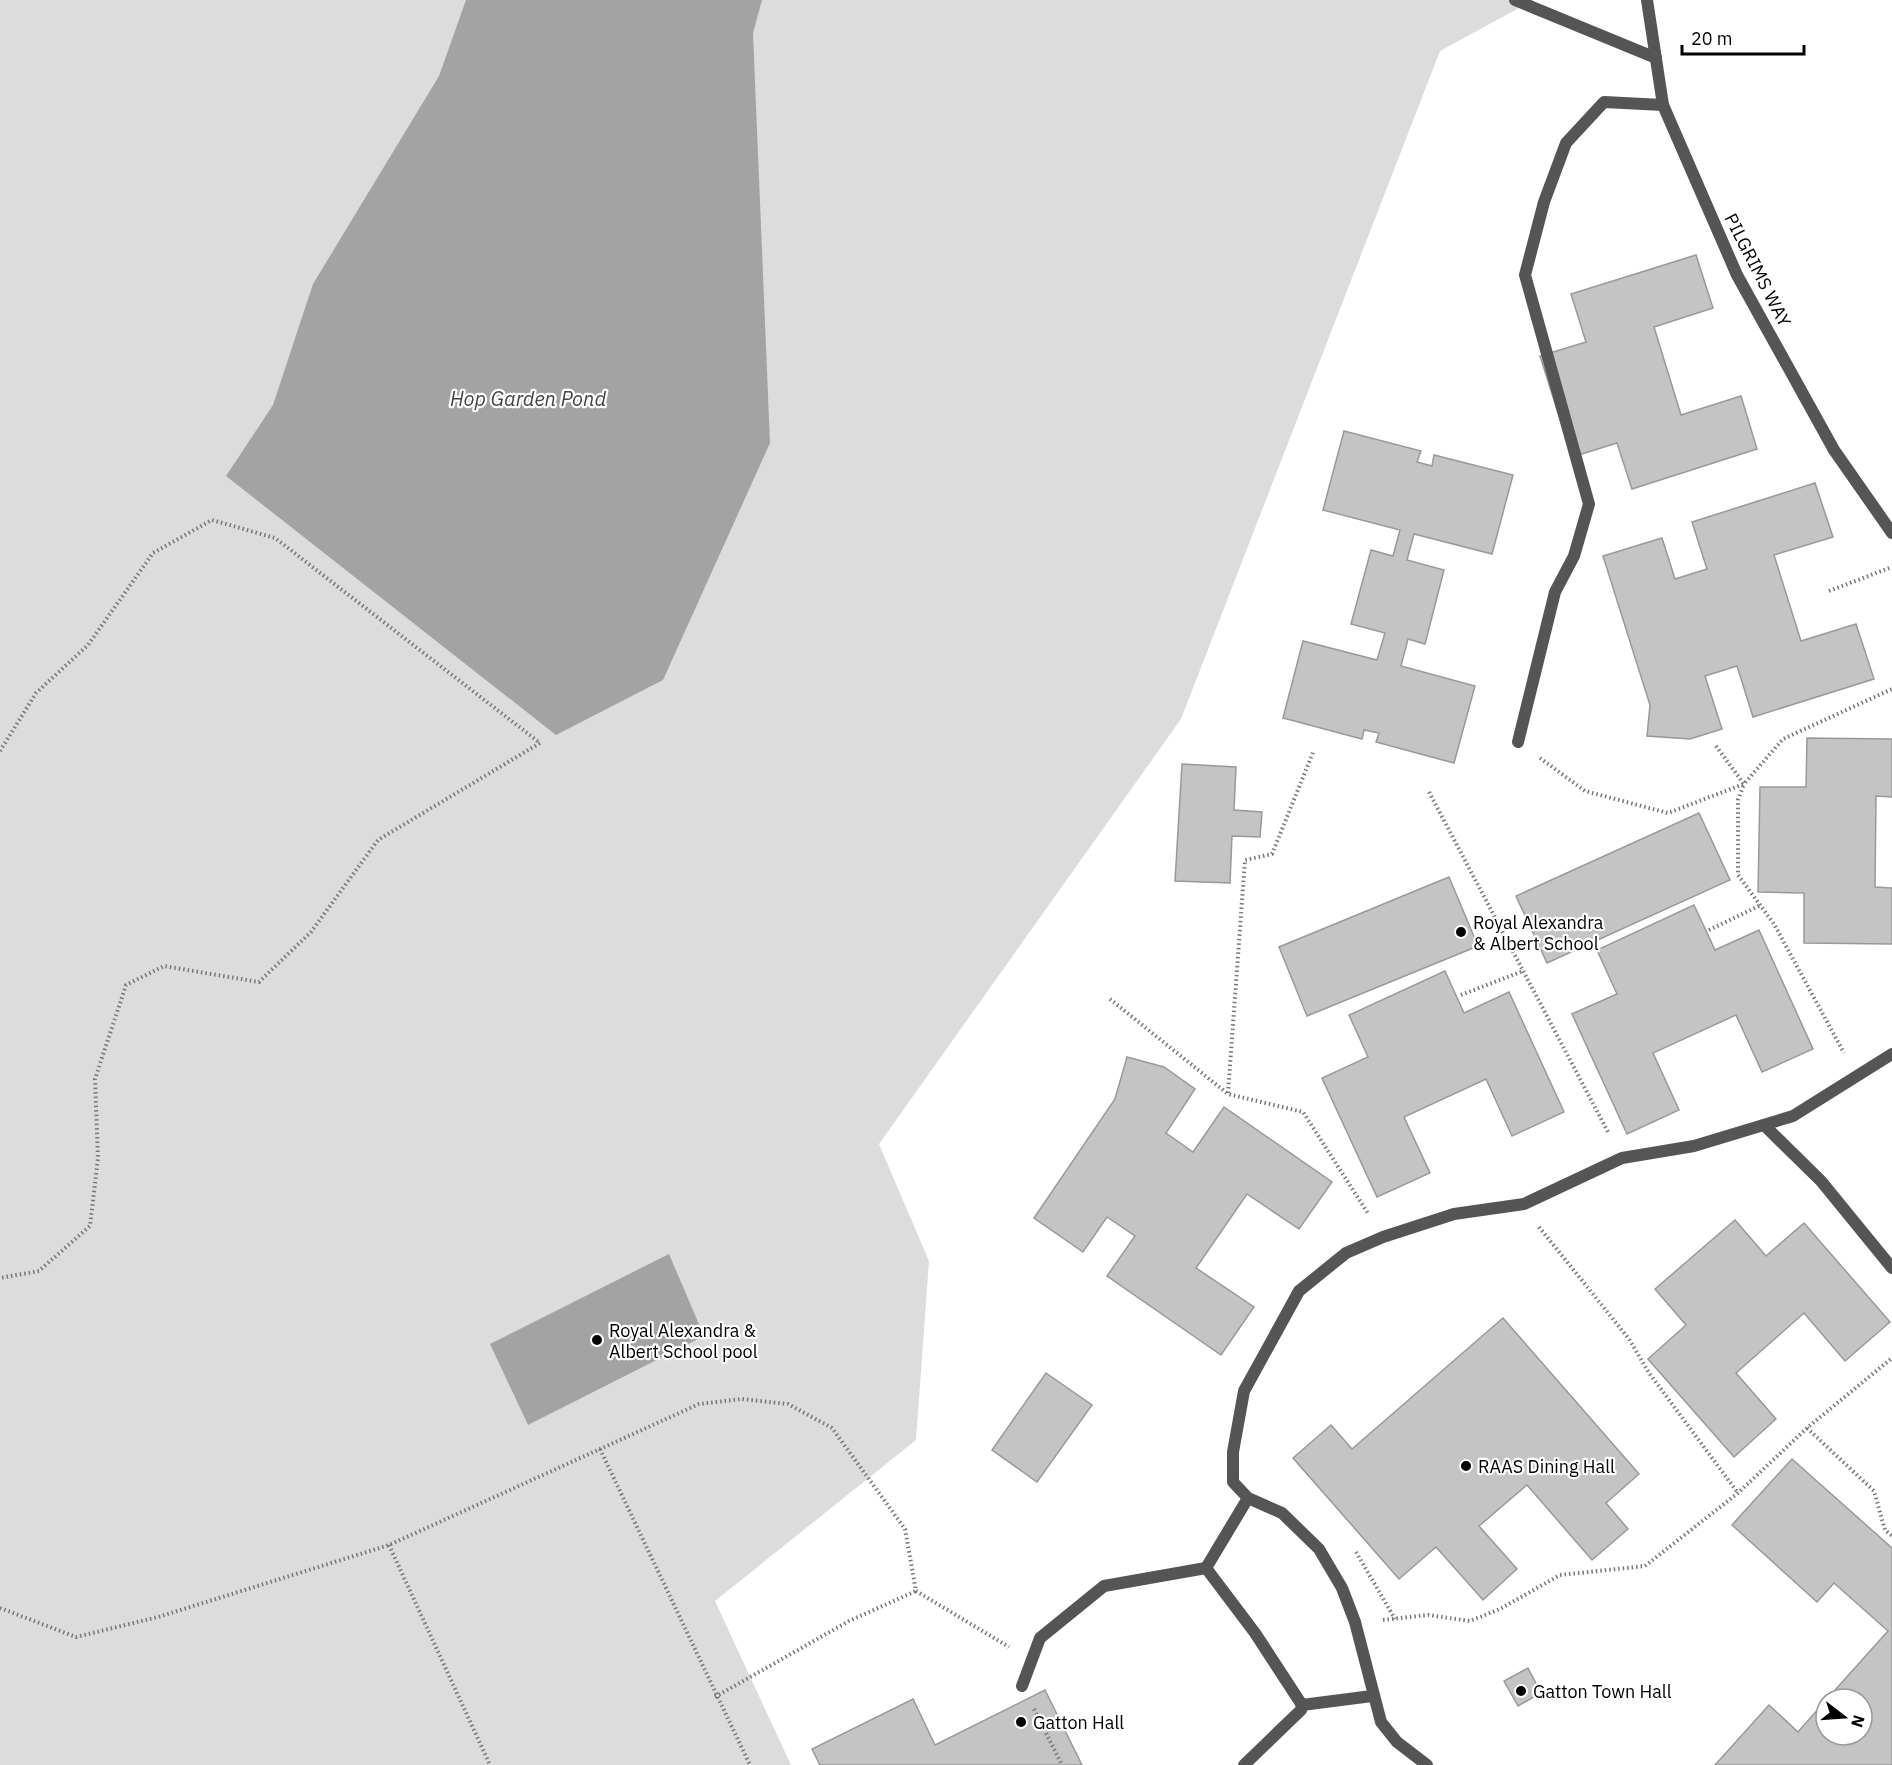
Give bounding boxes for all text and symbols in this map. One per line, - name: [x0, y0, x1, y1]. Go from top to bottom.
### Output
- scale bar: [1682, 18, 1804, 56]
- text: 20 m: [1691, 27, 1733, 50]
- street label: PILGRIMS WAY: [1720, 209, 1797, 331]
- water label: Hop Garden Pond: [450, 385, 606, 412]
- place label: Royal Alexandra & Albert School: [1473, 911, 1604, 955]
- marker: Royal Alexandra & Albert School: [1454, 925, 1468, 939]
- place label: Royal Alexandra & Albert School pool: [609, 1319, 758, 1363]
- marker: Royal Alexandra & Albert School pool: [590, 1333, 604, 1347]
- place label: RAAS Dining Hall: [1478, 1455, 1615, 1478]
- marker: RAAS Dining Hall: [1459, 1459, 1473, 1473]
- place label: Gatton Town Hall: [1533, 1680, 1672, 1703]
- marker: Gatton Town Hall: [1514, 1684, 1528, 1698]
- north arrow: [1814, 1687, 1874, 1747]
- place label: Gatton Hall: [1033, 1711, 1124, 1734]
- text: N: [1847, 1713, 1870, 1730]
- marker: Gatton Hall: [1014, 1715, 1028, 1729]

